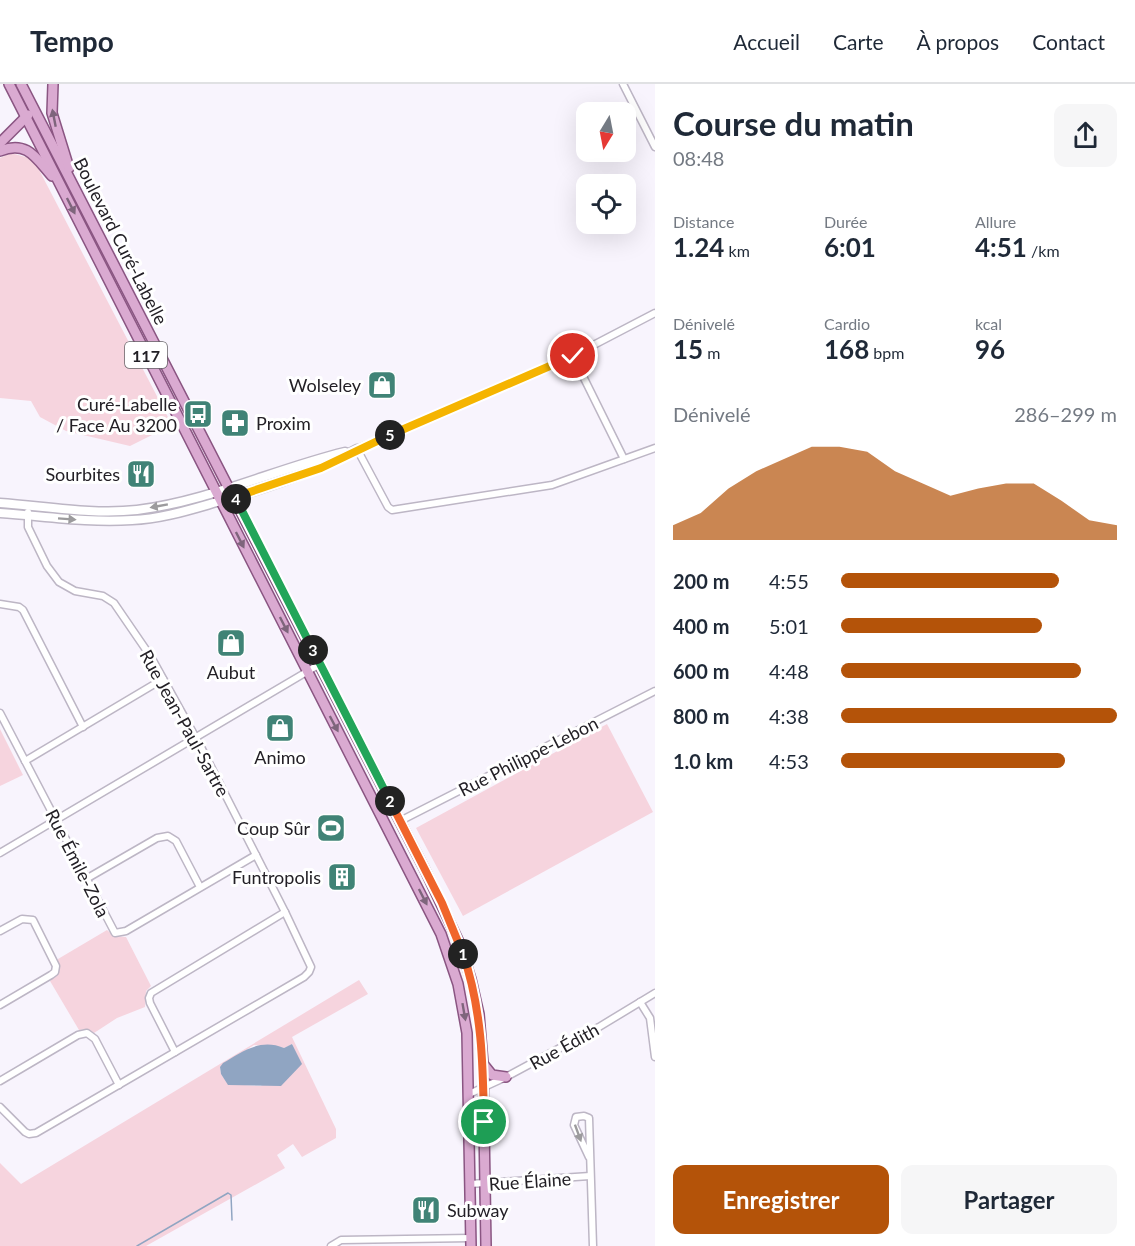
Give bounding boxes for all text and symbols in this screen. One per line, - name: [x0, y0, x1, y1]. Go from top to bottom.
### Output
- text: Tempo: [30, 24, 114, 58]
- text: Accueil: [733, 29, 800, 54]
- text: Carte: [833, 29, 884, 54]
- text: À propos: [917, 29, 999, 54]
- text: Contact: [1032, 29, 1105, 54]
- north arrow: [576, 102, 636, 162]
- map controls: [576, 102, 636, 234]
- text: Course du matin: [673, 103, 914, 143]
- button: share: [1054, 104, 1117, 167]
- one-way arrow: [49, 108, 58, 127]
- text: 08:48: [673, 146, 724, 170]
- street label: Boulevard Curé-Labelle: [69, 154, 173, 328]
- button: locate: [576, 174, 636, 234]
- one-way arrow: [66, 198, 76, 215]
- text: Distance: [673, 212, 734, 231]
- text: Durée: [824, 212, 867, 231]
- text: Allure: [975, 212, 1016, 231]
- text: 1.24: [673, 231, 724, 263]
- text: 6:01: [824, 231, 876, 263]
- text: 4:51: [975, 231, 1027, 263]
- text: km: [724, 241, 750, 260]
- text: /km: [1027, 241, 1060, 260]
- text: Dénivelé: [673, 314, 735, 333]
- text: Cardio: [824, 314, 870, 333]
- text: kcal: [975, 314, 1002, 333]
- pin: [547, 330, 598, 381]
- text: 15: [673, 333, 703, 365]
- text: 168: [824, 333, 869, 365]
- text: 96: [975, 333, 1005, 365]
- icon: check: [556, 339, 589, 372]
- road number: 117: [125, 342, 167, 368]
- text: m: [703, 343, 720, 362]
- text: bpm: [869, 343, 904, 362]
- shop icon: Wolseley: [366, 369, 398, 401]
- place label: Wolseley: [289, 374, 362, 396]
- place label: Curé-Labelle / Face Au 3200: [56, 393, 177, 436]
- bus stop icon: Curé-Labelle / Face Au 3200: [182, 398, 214, 430]
- text: Dénivelé: [673, 402, 750, 426]
- text: 286–299 m: [1014, 402, 1117, 426]
- pharmacy icon: Proxim: [219, 407, 251, 439]
- place label: Proxim: [256, 412, 311, 434]
- pin: 5: [375, 420, 405, 450]
- text: 5: [385, 425, 395, 444]
- restaurant icon: Sourbites: [125, 458, 157, 490]
- place label: Sourbites: [45, 463, 120, 485]
- pin: 4: [221, 484, 251, 514]
- text: 4: [231, 489, 241, 508]
- one-way arrow: [150, 502, 169, 511]
- one-way arrow: [58, 514, 77, 523]
- one-way arrow: [235, 531, 245, 548]
- text: 200 m: [673, 569, 729, 593]
- text: 4:55: [769, 569, 809, 593]
- text: 400 m: [673, 614, 729, 638]
- text: 5:01: [769, 614, 809, 638]
- one-way arrow: [279, 617, 289, 634]
- shop icon: Aubut: [215, 627, 247, 659]
- pin: 3: [298, 635, 328, 665]
- text: 3: [308, 640, 318, 659]
- street label: Rue Jean-Paul-Sartre: [135, 646, 235, 800]
- text: 600 m: [673, 659, 729, 683]
- text: 4:48: [769, 659, 809, 683]
- place label: Aubut: [207, 661, 256, 683]
- text: 800 m: [673, 704, 729, 728]
- text: 4:38: [769, 704, 809, 728]
- street label: Rue Philippe-Lebon: [455, 711, 601, 801]
- shop icon: Animo: [264, 712, 296, 744]
- one-way arrow: [330, 715, 339, 732]
- place label: Animo: [254, 746, 306, 768]
- text: 1.0 km: [673, 749, 733, 773]
- text: 4:53: [769, 749, 809, 773]
- pin: 2: [375, 786, 405, 816]
- text: 2: [385, 791, 395, 810]
- street label: Rue Émile-Zola: [41, 805, 115, 921]
- sports icon: Coup Sûr: [315, 812, 347, 844]
- place label: Coup Sûr: [237, 817, 310, 839]
- building icon: Funtropolis: [326, 861, 358, 893]
- place label: Funtropolis: [232, 866, 321, 888]
- one-way arrow: [418, 888, 428, 906]
- pin: 1: [448, 939, 478, 969]
- text: 1: [458, 944, 468, 963]
- one-way arrow: [460, 1003, 469, 1022]
- street label: Rue Édith: [525, 1018, 603, 1074]
- pin: [458, 1096, 509, 1147]
- icon: arrive: [467, 1105, 500, 1138]
- one-way arrow: [573, 1124, 583, 1142]
- button: Enregistrer: [673, 1165, 889, 1234]
- button: Partager: [901, 1165, 1117, 1234]
- street label: Rue Élaine: [488, 1167, 572, 1195]
- restaurant icon: Subway: [410, 1194, 442, 1226]
- place label: Subway: [447, 1199, 509, 1221]

